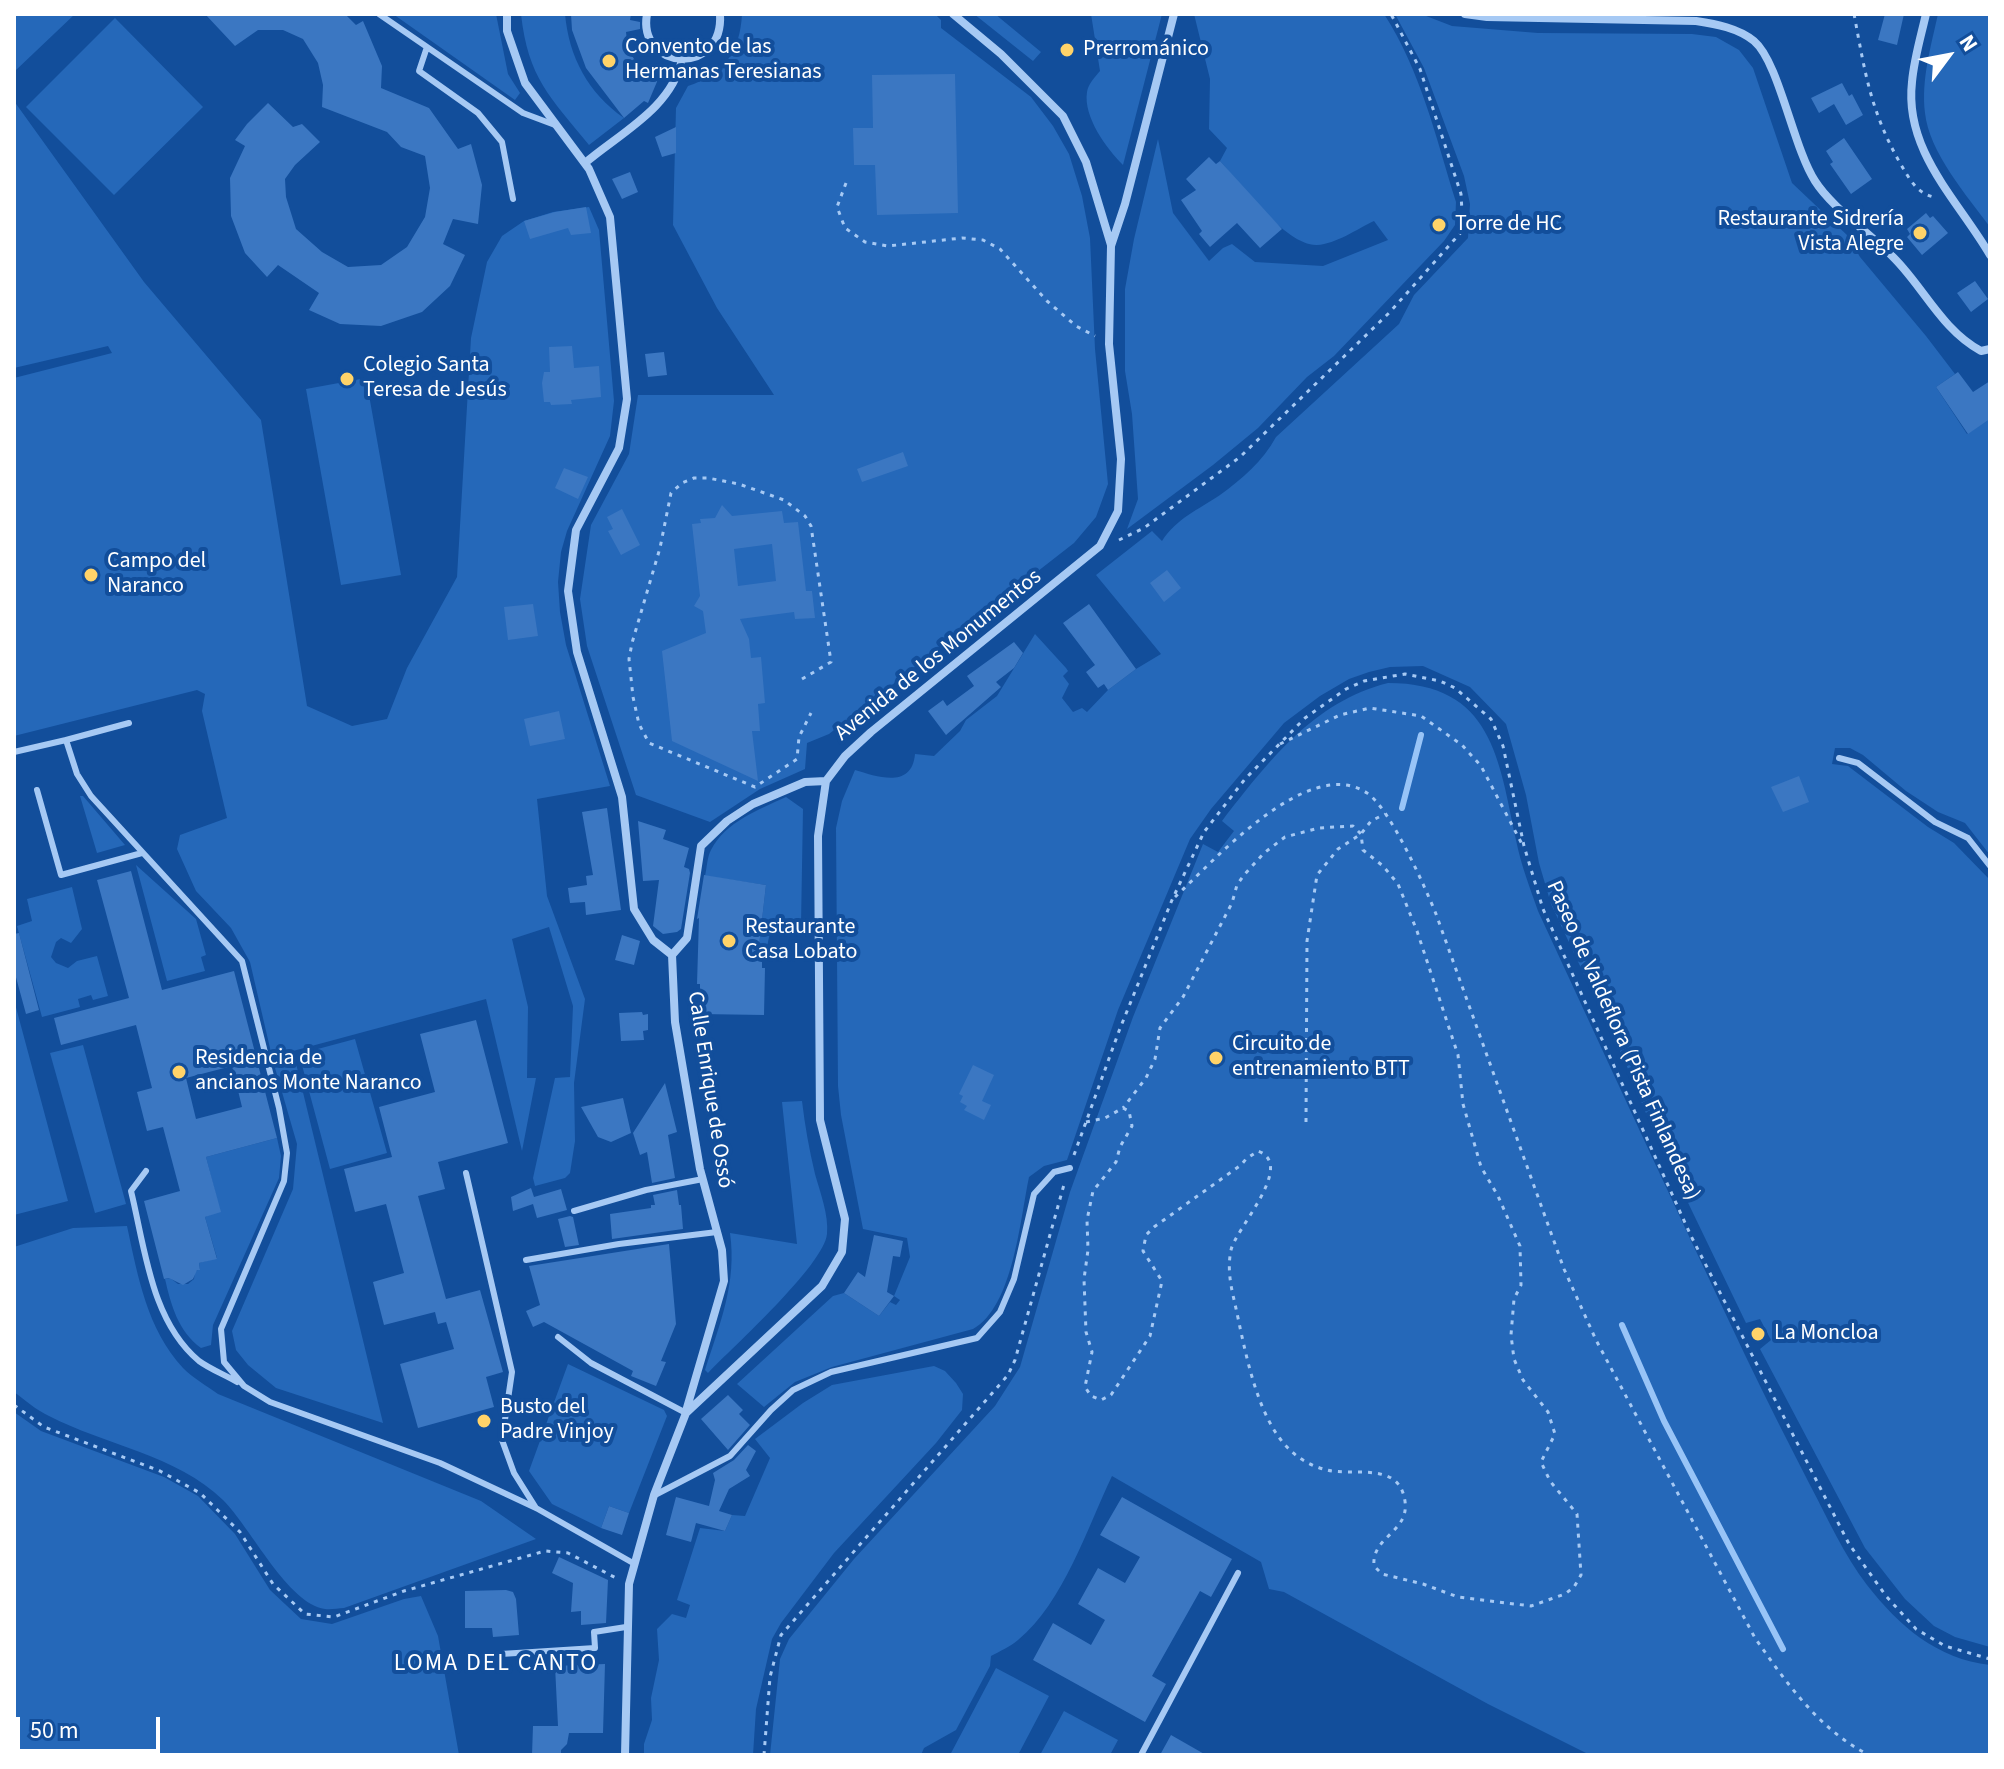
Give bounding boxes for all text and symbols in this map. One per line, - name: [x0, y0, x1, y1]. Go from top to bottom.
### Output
- north arrow: [1908, 16, 1988, 96]
- text: N: [1951, 29, 1986, 58]
- place label: Convento de las Hermanas Teresianas: [625, 35, 822, 86]
- place label: Prerrománico: [1083, 37, 1209, 63]
- marker: Prerrománico: [1058, 41, 1076, 59]
- marker: Convento de las Hermanas Teresianas: [600, 52, 618, 70]
- place label: Restaurante Sidrería Vista Alegre: [1717, 207, 1904, 258]
- place label: Torre de HC: [1455, 212, 1562, 238]
- marker: Torre de HC: [1430, 216, 1448, 234]
- marker: Restaurante Sidrería Vista Alegre: [1911, 224, 1929, 242]
- place label: Colegio Santa Teresa de Jesús: [363, 353, 507, 404]
- marker: Colegio Santa Teresa de Jesús: [338, 370, 356, 388]
- place label: Campo del Naranco: [107, 549, 206, 600]
- street label: Avenida de los Monumentos: [830, 565, 1048, 747]
- marker: Campo del Naranco: [82, 566, 100, 584]
- street label: Paseo de Valdeflora (Pista Finlandesa): [1539, 877, 1705, 1205]
- place label: Restaurante Casa Lobato: [745, 915, 857, 966]
- marker: Restaurante Casa Lobato: [720, 932, 738, 950]
- street label: Calle Enrique de Ossó: [680, 990, 738, 1190]
- place label: Circuito de entrenamiento BTT: [1232, 1032, 1410, 1084]
- place label: Residencia de ancianos Monte Naranco: [195, 1046, 422, 1098]
- marker: Circuito de entrenamiento BTT: [1207, 1049, 1225, 1067]
- marker: Residencia de ancianos Monte Naranco: [170, 1063, 188, 1081]
- place label: La Moncloa: [1774, 1321, 1878, 1347]
- marker: La Moncloa: [1749, 1325, 1767, 1343]
- place label: Busto del Padre Vinjoy: [500, 1395, 614, 1446]
- marker: Busto del Padre Vinjoy: [475, 1412, 493, 1430]
- district label: LOMA DEL CANTO: [394, 1651, 598, 1679]
- scale bar: [20, 1701, 164, 1751]
- text: 50 m: [30, 1713, 79, 1748]

